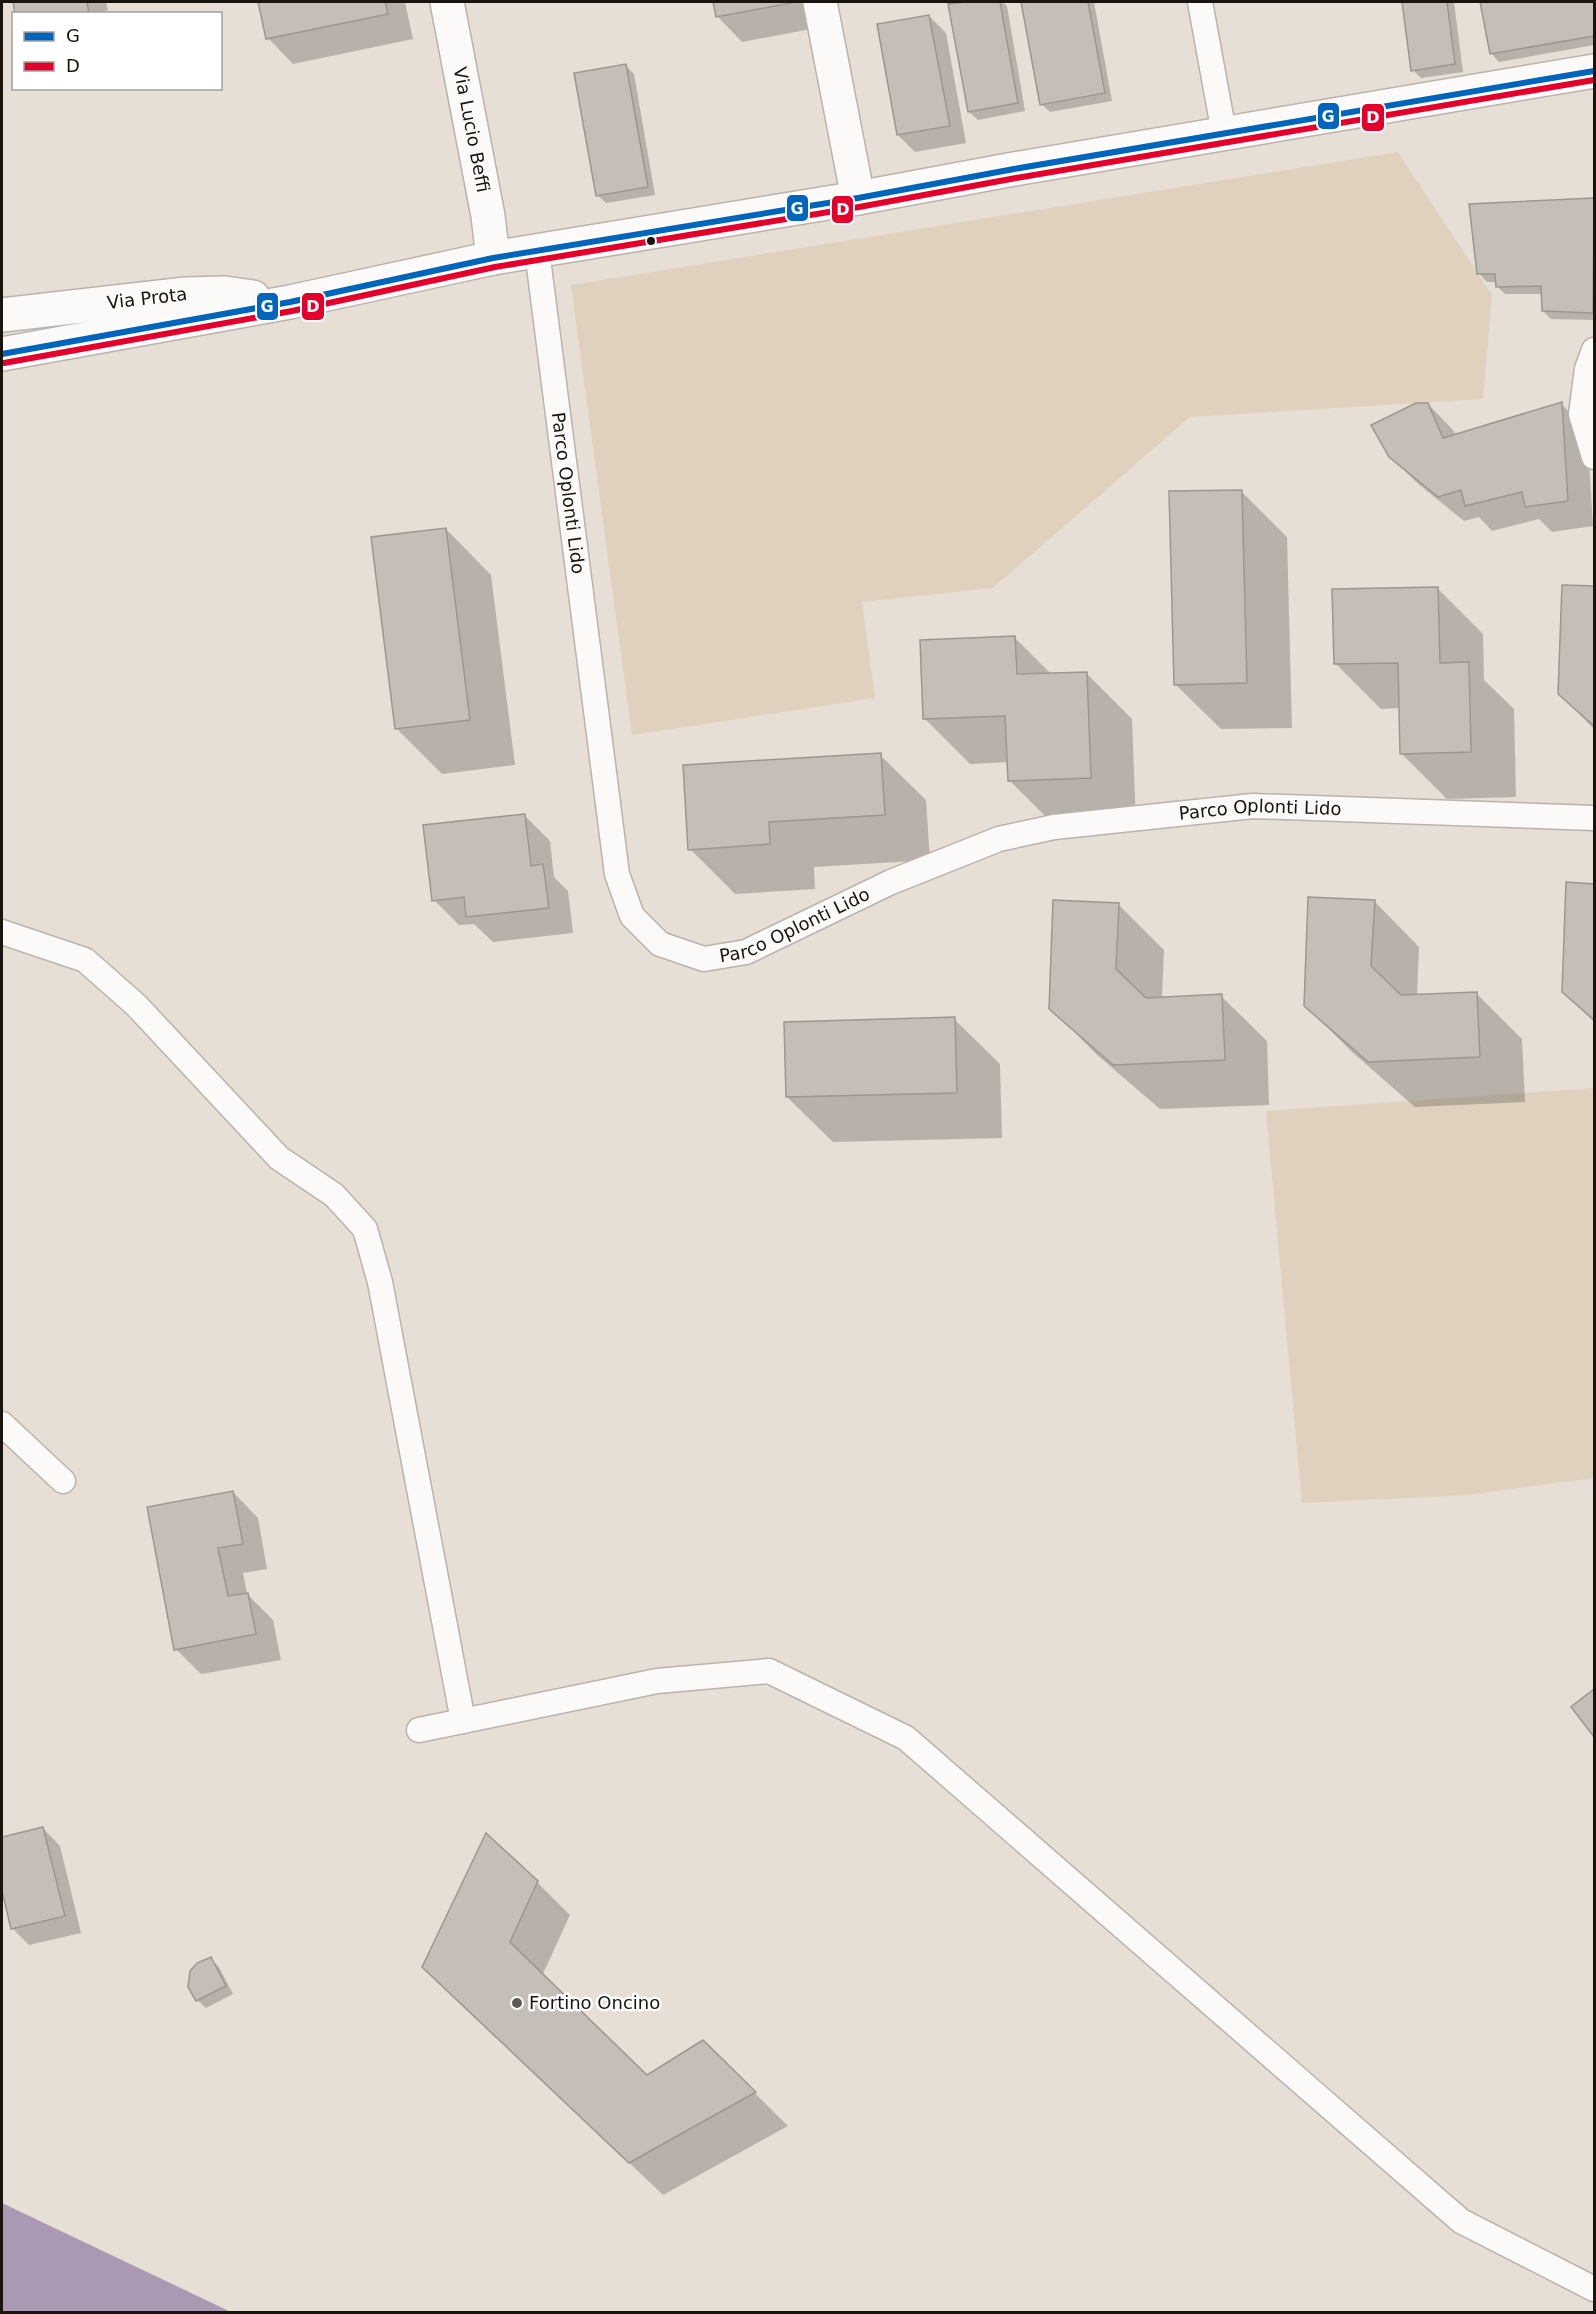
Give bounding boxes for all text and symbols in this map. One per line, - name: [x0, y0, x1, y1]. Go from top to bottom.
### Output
- legend: [12, 12, 222, 90]
- text: G: [66, 25, 80, 46]
- text: D: [66, 55, 80, 76]
- street label: Via Lucio Beffi: [450, 65, 494, 194]
- line badge: G: [1317, 102, 1340, 130]
- line badge: D: [1361, 103, 1385, 132]
- text: G: [1321, 107, 1335, 126]
- text: D: [1366, 108, 1380, 127]
- line badge: G: [786, 194, 809, 222]
- line badge: D: [831, 195, 854, 224]
- text: G: [790, 199, 804, 218]
- text: D: [836, 200, 850, 219]
- unlabelled marker: [645, 235, 657, 247]
- street label: Via Prota: [106, 283, 188, 313]
- line badge: G: [256, 292, 279, 321]
- line badge: D: [301, 292, 325, 321]
- text: G: [260, 297, 274, 316]
- text: D: [306, 297, 320, 316]
- street label: Parco Oplonti Lido: [548, 411, 589, 575]
- street label: Parco Oplonti Lido: [1178, 795, 1342, 824]
- street label: Parco Oplonti Lido: [718, 883, 873, 966]
- place label: Fortino Oncino: [529, 1992, 660, 2013]
- marker: Fortino Oncino: [510, 1996, 524, 2010]

